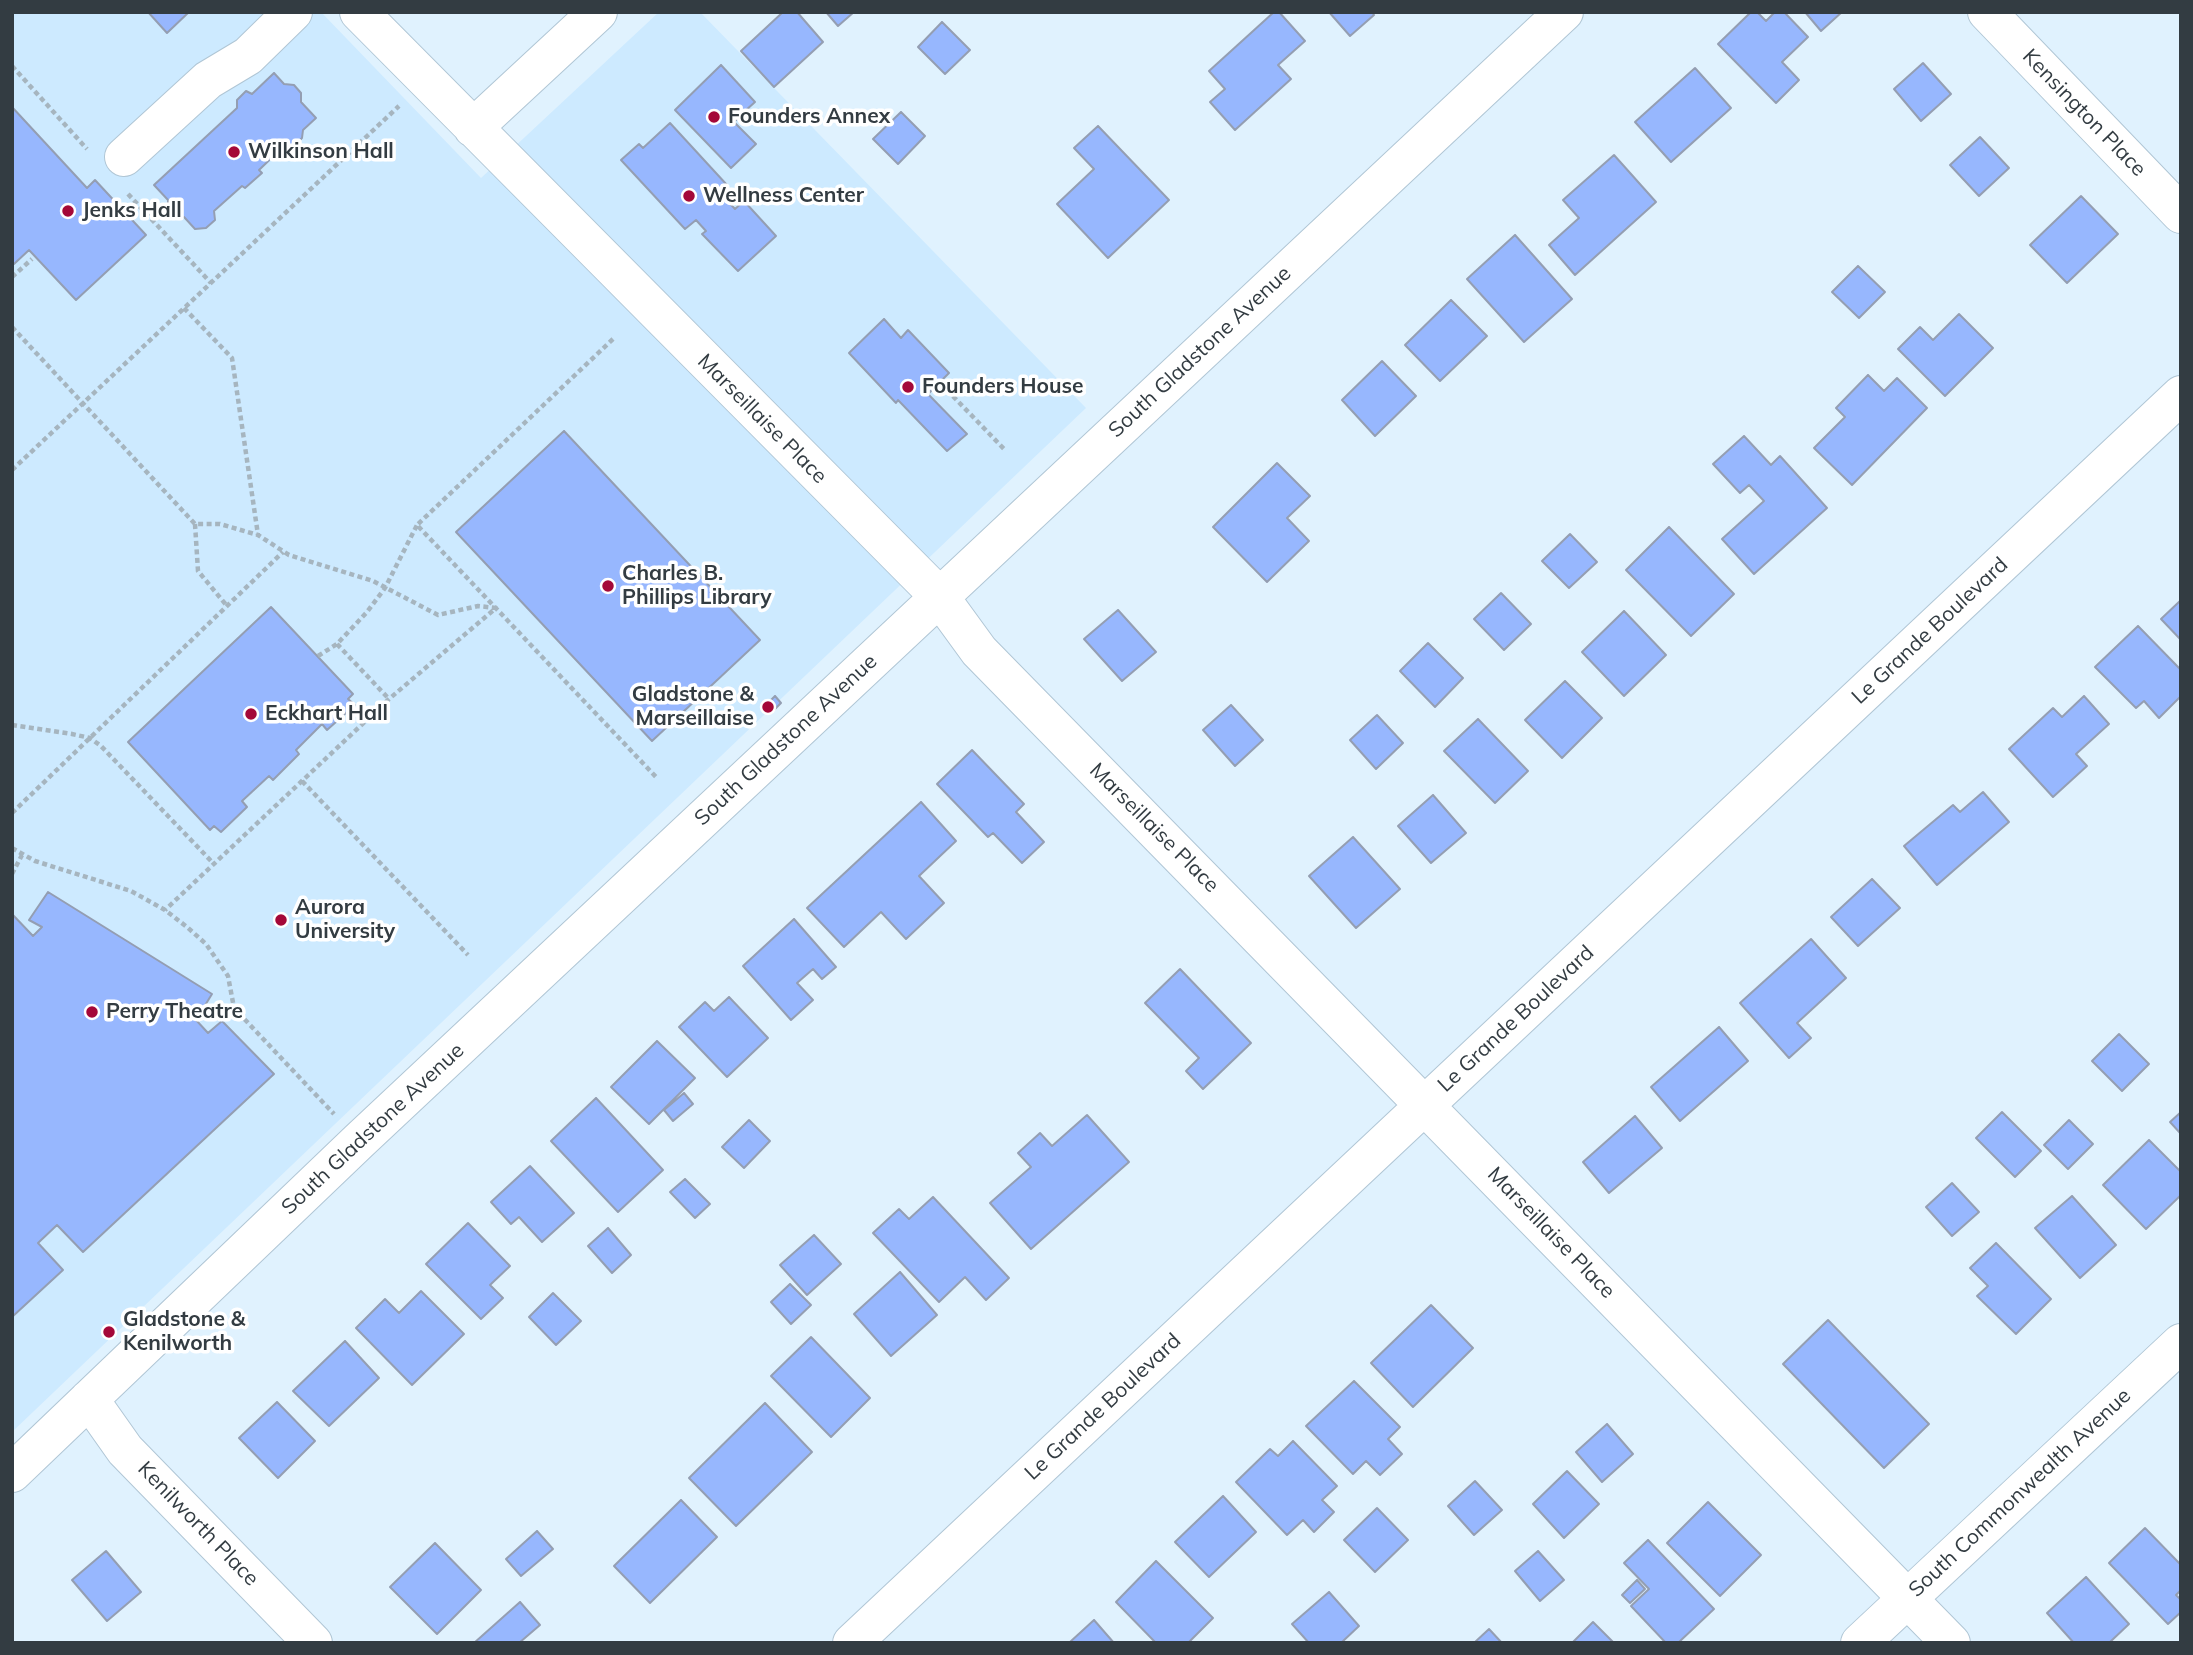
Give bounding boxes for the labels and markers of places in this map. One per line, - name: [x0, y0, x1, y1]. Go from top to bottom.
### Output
- place label: Founders Annex: [728, 104, 890, 130]
- marker: Founders Annex: [706, 109, 722, 125]
- place label: Wilkinson Hall: [248, 139, 394, 165]
- marker: Wilkinson Hall: [226, 144, 242, 160]
- place label: Wellness Center: [703, 183, 864, 209]
- marker: Wellness Center: [681, 188, 697, 204]
- place label: Jenks Hall: [82, 198, 182, 224]
- marker: Jenks Hall: [60, 203, 76, 219]
- place label: Founders House: [922, 374, 1083, 400]
- marker: Founders House: [900, 379, 916, 395]
- place label: Charles B. Phillips Library: [622, 561, 772, 611]
- marker: Charles B. Phillips Library: [600, 578, 616, 594]
- place label: Gladstone & Marseillaise: [632, 682, 754, 732]
- marker: Gladstone & Marseillaise: [760, 699, 776, 715]
- place label: Eckhart Hall: [265, 701, 388, 727]
- marker: Eckhart Hall: [243, 706, 259, 722]
- place label: Aurora University: [295, 895, 395, 945]
- marker: Aurora University: [273, 912, 289, 928]
- place label: Perry Theatre: [106, 999, 243, 1025]
- marker: Perry Theatre: [84, 1004, 100, 1020]
- place label: Gladstone & Kenilworth: [123, 1307, 245, 1357]
- marker: Gladstone & Kenilworth: [101, 1324, 117, 1340]

